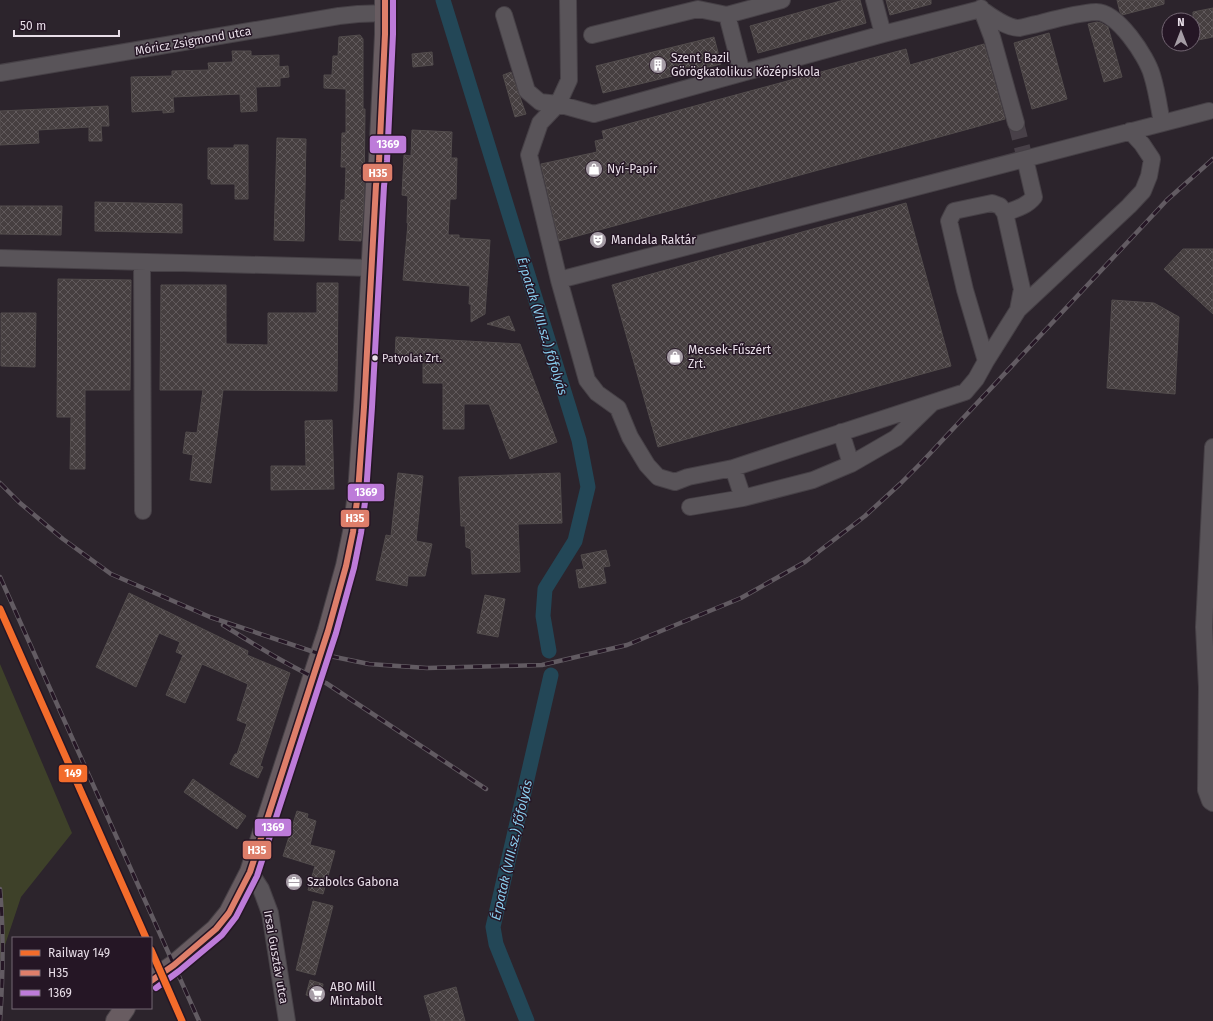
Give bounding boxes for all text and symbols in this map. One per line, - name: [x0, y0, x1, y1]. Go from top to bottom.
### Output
- scale bar: [14, 12, 119, 38]
- north arrow: [1161, 12, 1201, 52]
- text: N: [1177, 16, 1185, 29]
- text: 50 m: [20, 19, 46, 33]
- street label: Móricz Zsigmond utca: [134, 24, 252, 58]
- place label: Szent Bazil Görögkatolikus Középiskola: [671, 51, 820, 79]
- building icon: Szent Bazil Görögkatolikus Középiskola: [648, 55, 668, 75]
- line badge: 1369: [369, 135, 407, 154]
- text: 1369: [376, 138, 400, 151]
- shop icon: Nyí-Papír: [584, 159, 604, 179]
- place label: Nyí-Papír: [607, 162, 658, 176]
- line badge: H35: [362, 163, 393, 182]
- text: H35: [369, 167, 388, 180]
- theatre icon: Mandala Raktár: [588, 230, 608, 250]
- place label: Mandala Raktár: [611, 233, 696, 247]
- water label: Érpatak (VIII.sz.) főfolyás: [514, 255, 571, 397]
- place label: Mecsek-Fűszért Zrt.: [688, 343, 772, 371]
- shop icon: Mecsek-Fűszért Zrt.: [665, 347, 685, 367]
- place label: Patyolat Zrt.: [382, 352, 442, 365]
- marker: Patyolat Zrt.: [370, 353, 380, 363]
- line badge: 1369: [347, 483, 385, 502]
- text: 1369: [354, 486, 378, 499]
- line badge: H35: [340, 509, 370, 528]
- text: H35: [346, 512, 365, 525]
- line badge: 149: [58, 764, 88, 783]
- text: 149: [64, 767, 82, 780]
- water label: Érpatak (VIII.sz.) főfolyás: [488, 779, 535, 922]
- line badge: 1369: [254, 818, 292, 837]
- text: 1369: [261, 821, 285, 834]
- line badge: H35: [242, 840, 272, 860]
- text: H35: [248, 844, 267, 857]
- office icon: Szabolcs Gabona: [284, 872, 304, 892]
- place label: Szabolcs Gabona: [307, 875, 399, 889]
- street label: Irsai Gusztáv utca: [261, 909, 291, 1005]
- legend: [12, 937, 152, 1009]
- text: Railway 149: [48, 946, 110, 960]
- text: H35: [48, 966, 68, 980]
- place label: ABO Mill Mintabolt: [330, 980, 383, 1008]
- supermarket icon: ABO Mill Mintabolt: [307, 984, 327, 1004]
- text: 1369: [48, 986, 72, 1000]

